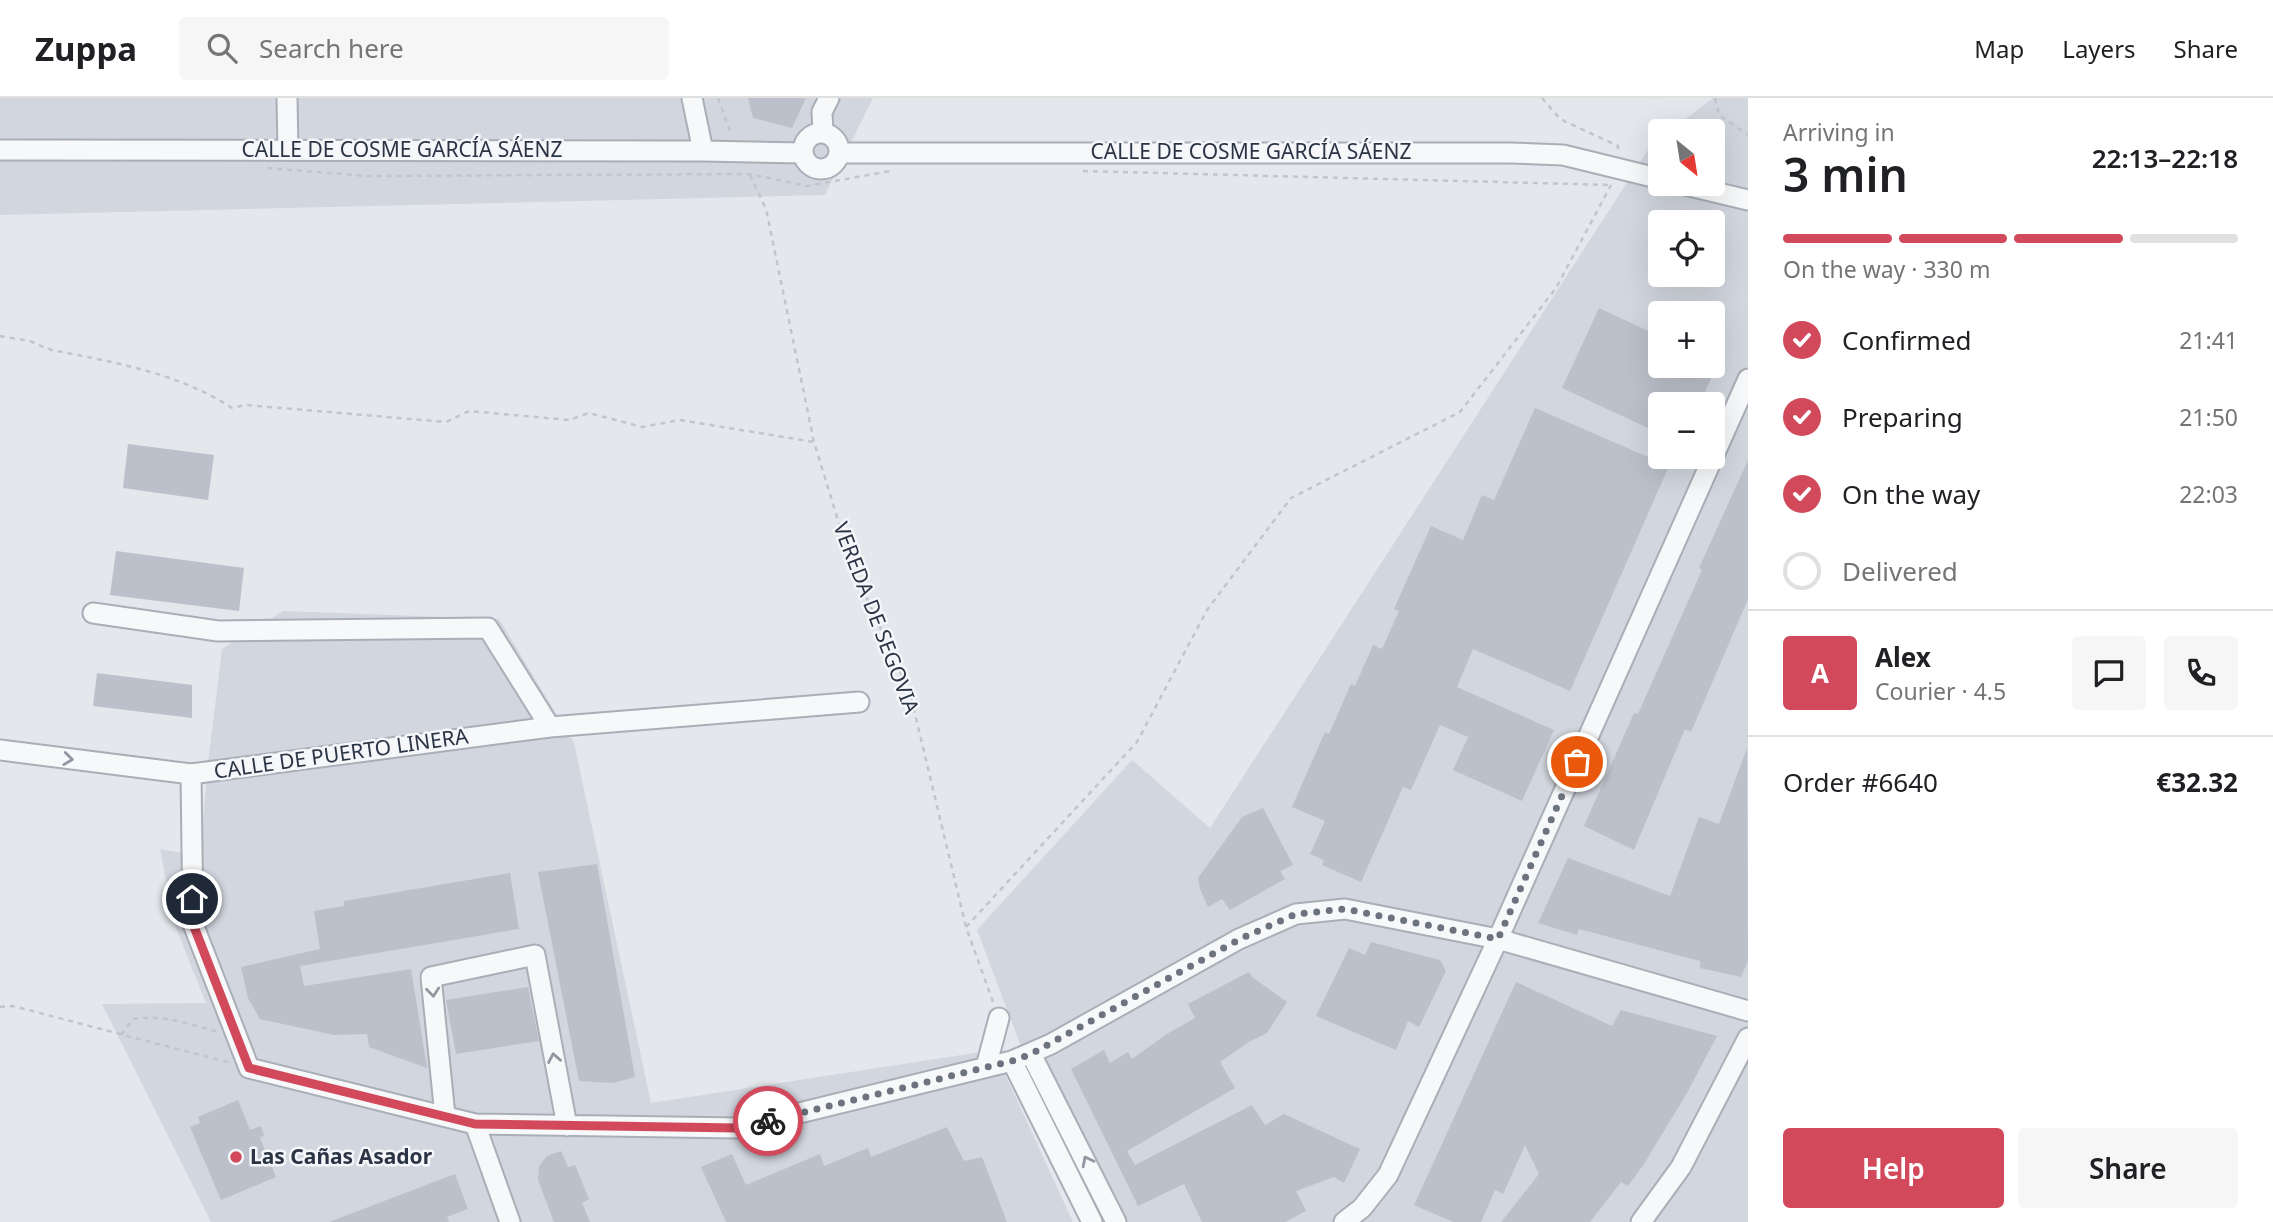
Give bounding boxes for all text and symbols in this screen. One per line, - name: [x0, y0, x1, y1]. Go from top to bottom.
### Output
- search box: [179, 17, 669, 80]
- text: Zuppa: [35, 26, 137, 71]
- icon: search: [203, 29, 241, 67]
- text: Search here: [259, 30, 404, 66]
- text: Map: [1974, 32, 2024, 65]
- text: Layers: [2062, 32, 2136, 65]
- text: Share: [2174, 32, 2238, 65]
- text: Arriving in: [1783, 116, 1895, 148]
- north arrow: [1648, 119, 1726, 196]
- map controls: [1648, 119, 1725, 469]
- street label: CALLE DE COSME GARCÍA SÁENZ: [242, 135, 562, 163]
- street label: CALLE DE COSME GARCÍA SÁENZ: [1091, 137, 1411, 165]
- text: 22:13–22:18: [2092, 140, 2238, 176]
- text: 3 min: [1783, 143, 1908, 205]
- button: locate: [1648, 210, 1725, 287]
- text: On the way · 330 m: [1783, 253, 1990, 285]
- button: +: [1648, 301, 1725, 378]
- icon: check: [1783, 321, 1821, 359]
- text: Confirmed: [1842, 322, 1972, 358]
- text: 21:41: [2179, 324, 2238, 356]
- button: −: [1648, 392, 1725, 469]
- icon: check: [1783, 398, 1821, 436]
- text: Preparing: [1842, 399, 1963, 435]
- text: 21:50: [2179, 401, 2238, 433]
- icon: check: [1783, 475, 1821, 513]
- text: On the way: [1842, 476, 1980, 512]
- text: 22:03: [2179, 478, 2238, 510]
- street label: VEREDA DE SEGOVIA: [827, 518, 927, 718]
- text: Delivered: [1842, 553, 1958, 589]
- button: chat: [2072, 636, 2146, 710]
- button: phone: [2164, 636, 2238, 710]
- text: Alex: [1875, 639, 1931, 675]
- text: A: [1811, 655, 1829, 691]
- text: Courier · 4.5: [1875, 675, 2006, 707]
- street label: CALLE DE PUERTO LINERA: [212, 721, 470, 785]
- pin: [1547, 732, 1607, 792]
- icon: bag: [1558, 743, 1596, 781]
- one-way arrow: [62, 751, 74, 766]
- text: Order #6640: [1783, 764, 1938, 800]
- text: €32.32: [2156, 764, 2238, 800]
- pin: [162, 869, 222, 929]
- icon: home: [173, 880, 211, 918]
- one-way arrow: [425, 987, 440, 998]
- one-way arrow: [548, 1052, 563, 1064]
- courier: [733, 1086, 803, 1156]
- icon: bike: [749, 1102, 787, 1140]
- button: Help: [1783, 1128, 2004, 1208]
- button: Share: [2018, 1128, 2238, 1208]
- place label: Las Cañas Asador: [250, 1142, 433, 1170]
- marker: Las Cañas Asador: [228, 1149, 244, 1165]
- one-way arrow: [1081, 1155, 1095, 1168]

